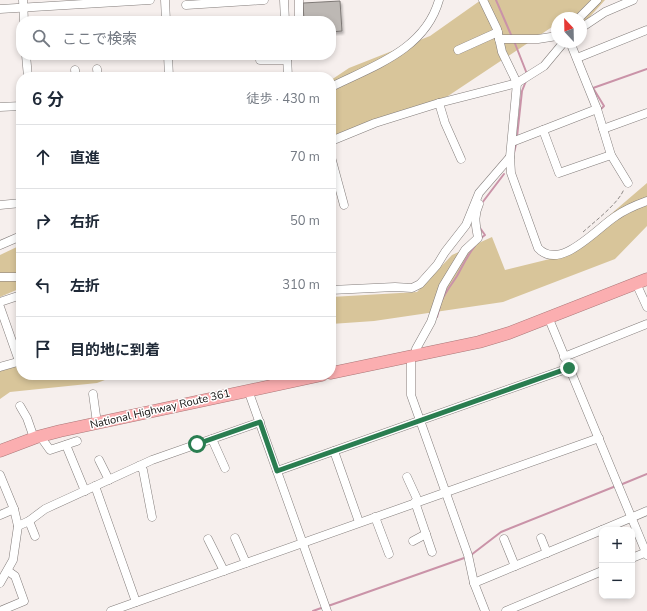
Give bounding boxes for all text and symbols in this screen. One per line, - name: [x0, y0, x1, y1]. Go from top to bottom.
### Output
- north arrow: [551, 12, 587, 48]
- search box: [16, 16, 336, 60]
- icon: search: [30, 27, 52, 49]
- text: ここで検索: [62, 29, 137, 49]
- text: 6 分: [32, 88, 64, 111]
- text: 徒歩 · 430 m: [246, 90, 320, 108]
- icon: ahead: [32, 146, 54, 168]
- text: 直進: [70, 148, 100, 168]
- text: 70 m: [290, 148, 320, 166]
- icon: right: [32, 210, 54, 232]
- text: 右折: [70, 212, 100, 232]
- text: 50 m: [290, 212, 320, 230]
- icon: left: [32, 274, 54, 296]
- text: 左折: [70, 276, 100, 296]
- text: 310 m: [282, 276, 320, 294]
- icon: arrive: [32, 338, 54, 360]
- text: 目的地に到着: [70, 340, 160, 360]
- route end: [560, 359, 578, 377]
- street label: National Highway Route 361: [88, 386, 232, 432]
- route start: [188, 435, 206, 453]
- map controls: [599, 527, 635, 599]
- button: +: [599, 527, 635, 563]
- button: −: [599, 563, 635, 599]

